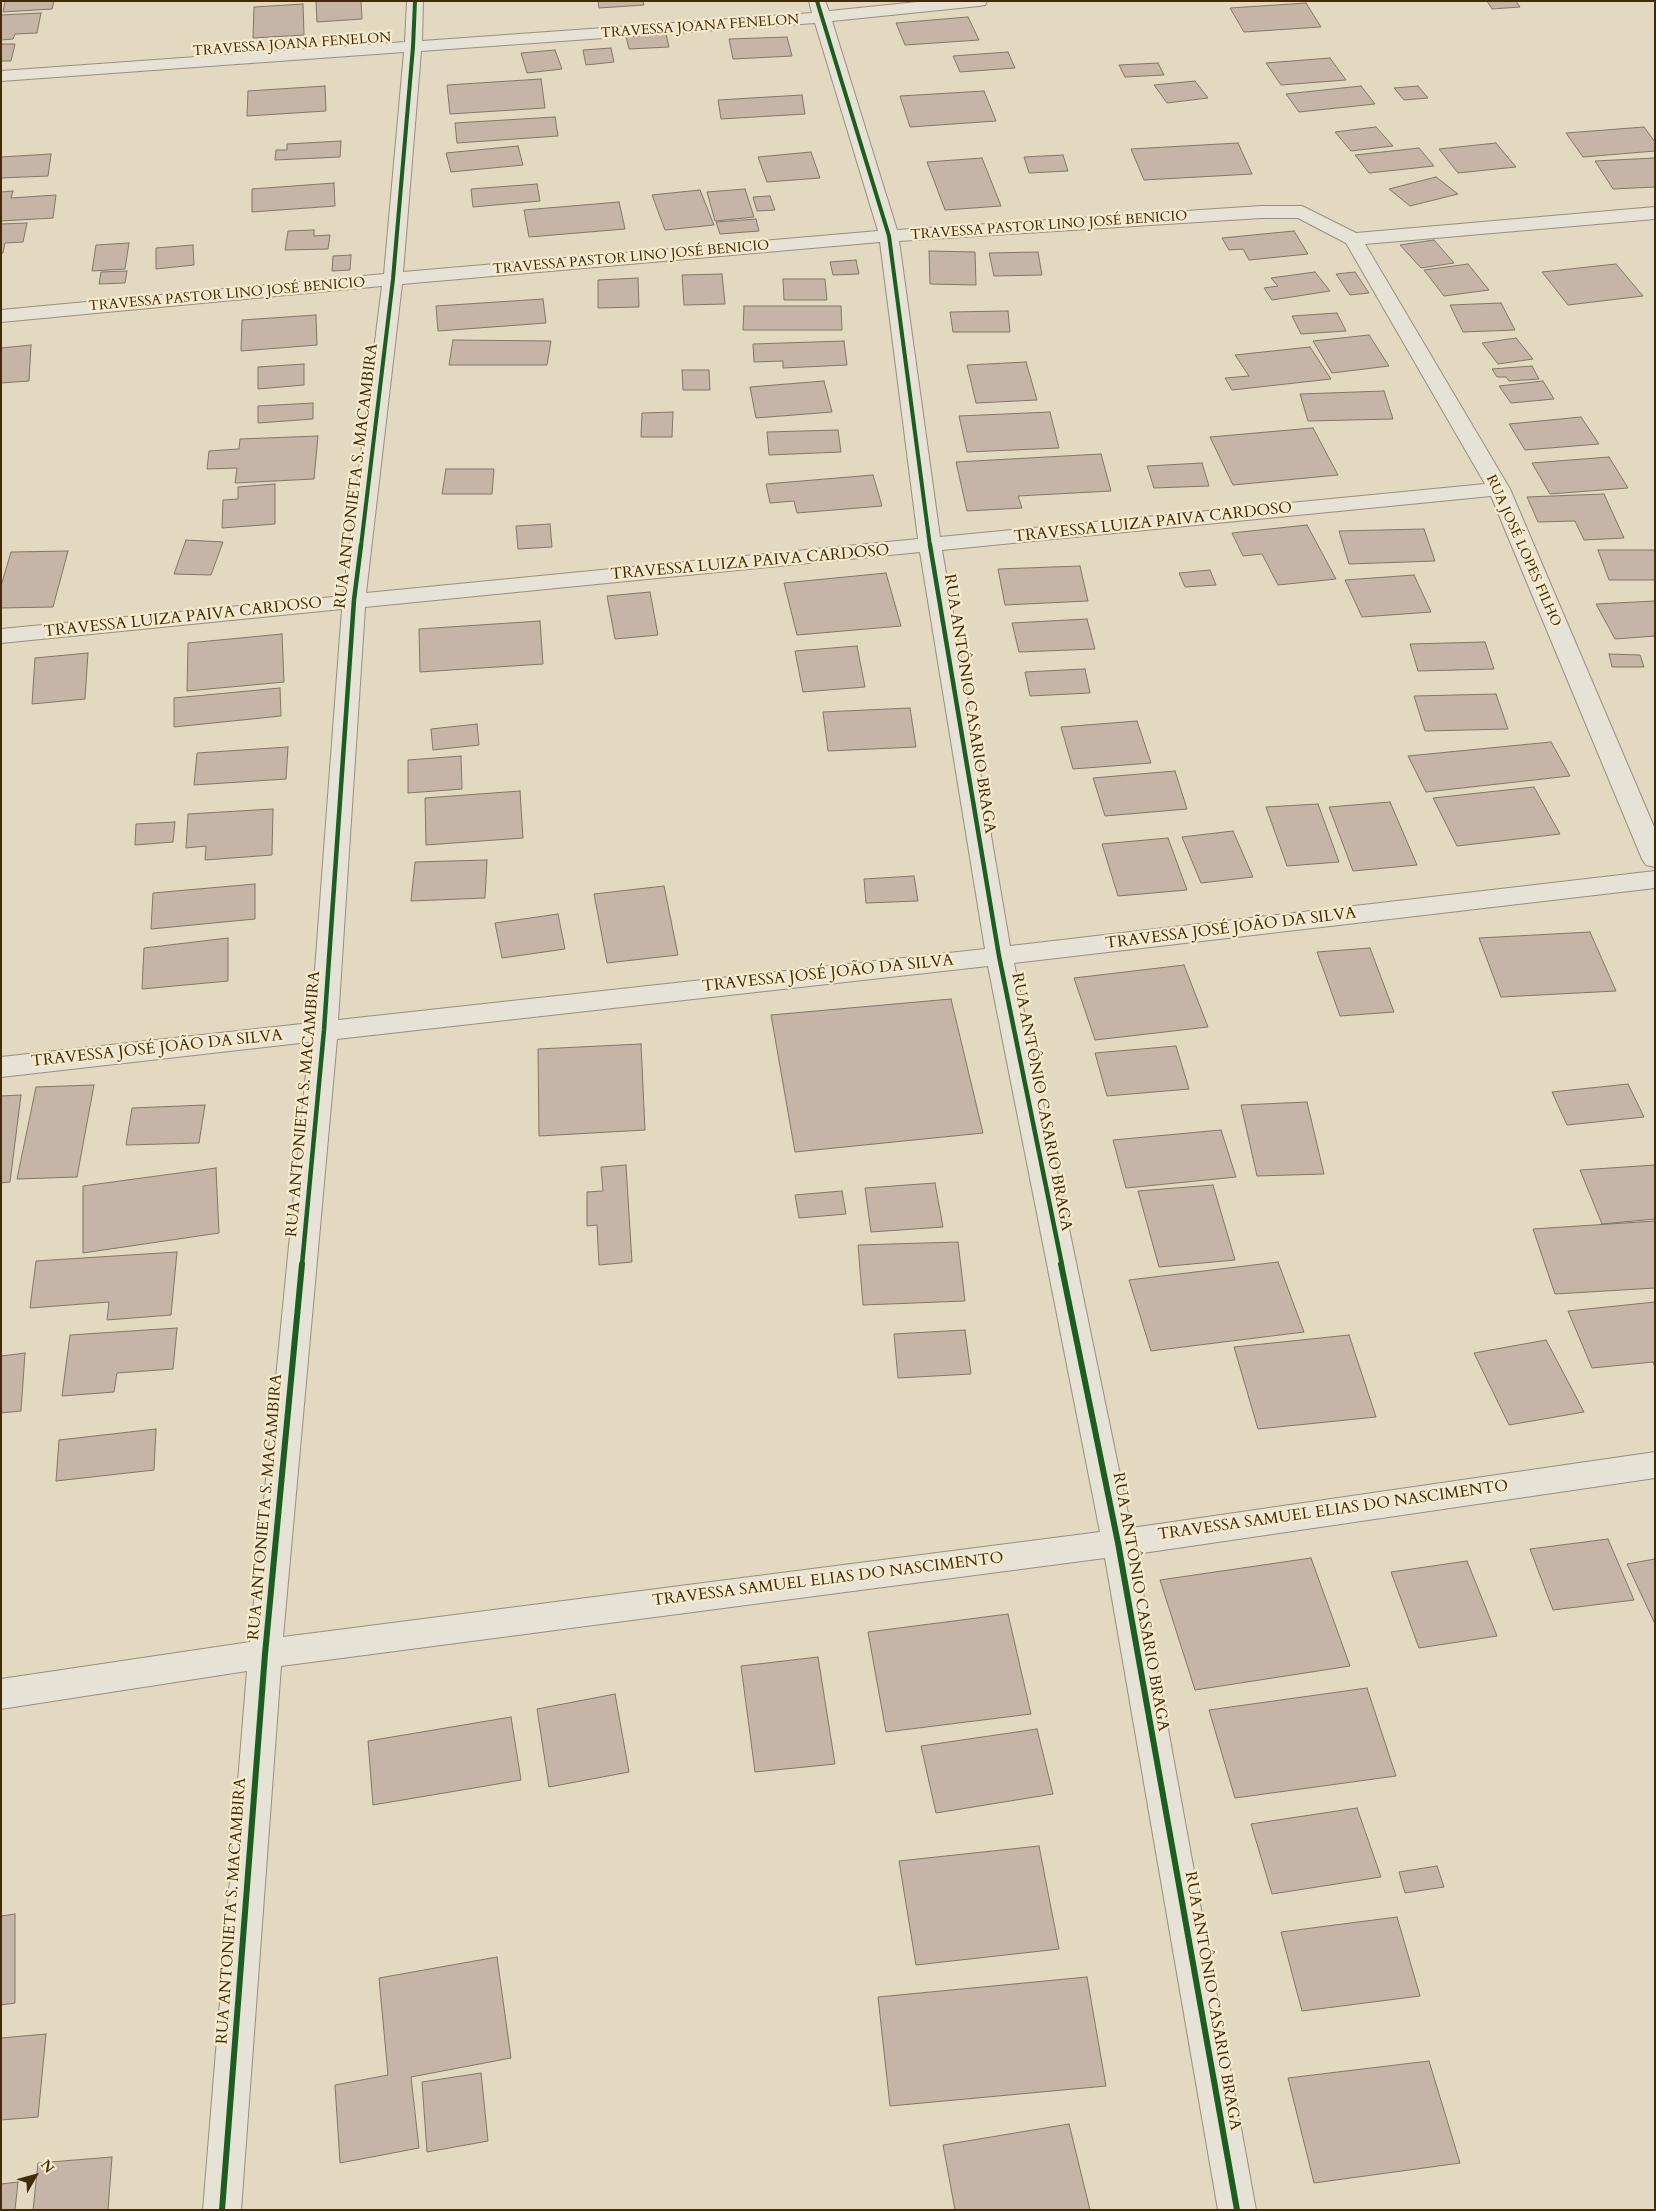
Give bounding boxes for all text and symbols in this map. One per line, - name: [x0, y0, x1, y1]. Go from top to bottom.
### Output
- street label: TRAVESSA JOANA FENELON: [600, 12, 800, 42]
- street label: TRAVESSA JOANA FENELON: [192, 30, 392, 60]
- street label: TRAVESSA PASTOR LINO JOSÉ BENICIO: [910, 208, 1188, 244]
- street label: TRAVESSA PASTOR LINO JOSÉ BENICIO: [492, 238, 770, 278]
- street label: TRAVESSA PASTOR LINO JOSÉ BENICIO: [88, 275, 366, 315]
- street label: RUA ANTONIETA S. MACAMBIRA: [331, 342, 383, 610]
- street label: RUA JOSÉ LOPES FILHO: [1482, 472, 1564, 630]
- street label: TRAVESSA LUIZA PAIVA CARDOSO: [1013, 499, 1293, 547]
- street label: TRAVESSA LUIZA PAIVA CARDOSO: [610, 541, 890, 585]
- street label: RUA ANTÔNIO CASARIO BRAGA: [939, 573, 999, 835]
- street label: TRAVESSA LUIZA PAIVA CARDOSO: [43, 594, 323, 642]
- street label: TRAVESSA JOSÉ JOÃO DA SILVA: [1104, 904, 1358, 954]
- street label: TRAVESSA JOSÉ JOÃO DA SILVA: [701, 951, 955, 997]
- street label: RUA ANTONIETA S. MACAMBIRA: [283, 970, 325, 1238]
- street label: RUA ANTÔNIO CASARIO BRAGA: [1007, 971, 1075, 1233]
- street label: TRAVESSA JOSÉ JOÃO DA SILVA: [30, 1026, 284, 1072]
- street label: RUA ANTONIETA S. MACAMBIRA: [245, 1373, 287, 1641]
- street label: RUA ANTÔNIO CASARIO BRAGA: [1108, 1471, 1172, 1733]
- street label: TRAVESSA SAMUEL ELIAS DO NASCIMENTO: [1157, 1477, 1509, 1545]
- street label: TRAVESSA SAMUEL ELIAS DO NASCIMENTO: [651, 1549, 1005, 1611]
- street label: RUA ANTONIETA S. MACAMBIRA: [213, 1777, 251, 2045]
- street label: RUA ANTÔNIO CASARIO BRAGA: [1180, 1870, 1244, 2132]
- north arrow: [10, 2151, 60, 2201]
- text: N: [36, 2156, 58, 2177]

